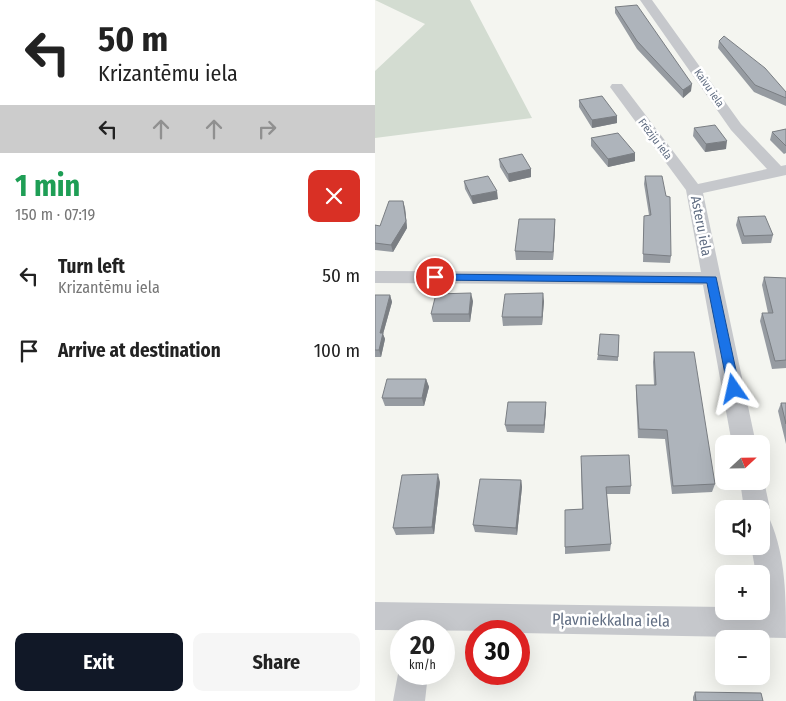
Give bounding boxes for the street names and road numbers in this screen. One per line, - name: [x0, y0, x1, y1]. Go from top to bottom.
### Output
- street label: Kaivu iela: [691, 66, 727, 110]
- street label: Frēziju iela: [635, 116, 675, 162]
- street label: Asteru iela: [687, 194, 715, 258]
- street label: Pļavniekkalna iela: [552, 609, 670, 632]

